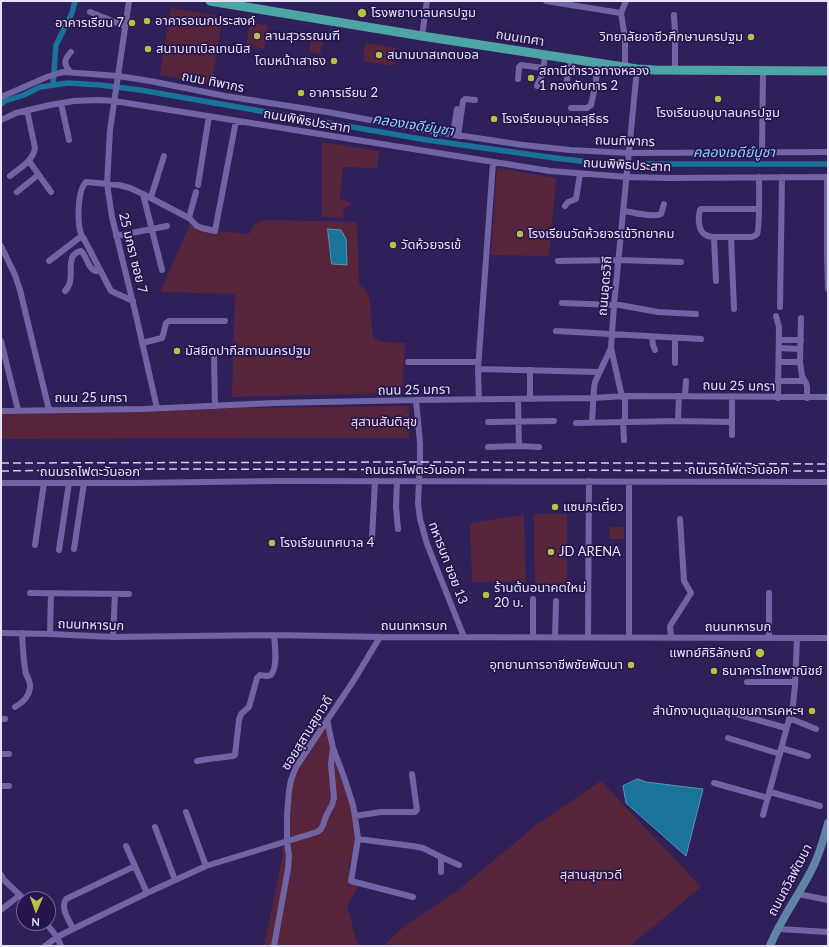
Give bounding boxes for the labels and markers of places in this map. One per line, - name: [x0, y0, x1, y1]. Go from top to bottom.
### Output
- place label: โรงพยาบาลนครปฐม: [371, 5, 476, 21]
- marker: โรงพยาบาลนครปฐม: [356, 7, 368, 19]
- place label: อาคารอเนกประสงค์: [155, 13, 255, 29]
- place label: อาคารเรียน 7: [55, 15, 124, 31]
- marker: อาคารอเนกประสงค์: [142, 16, 152, 26]
- marker: อาคารเรียน 7: [127, 18, 137, 28]
- place label: ลานสุวรรณนฑี: [265, 28, 340, 44]
- place label: วิทยาลัยอาชีวศึกษานครปฐม: [599, 29, 743, 45]
- marker: ลานสุวรรณนฑี: [252, 31, 262, 41]
- marker: วิทยาลัยอาชีวศึกษานครปฐม: [746, 32, 756, 42]
- place label: สนามเทเบิลเทนนิส: [156, 41, 251, 57]
- marker: สนามเทเบิลเทนนิส: [143, 44, 153, 54]
- place label: สนามบาสเกตบอล: [387, 47, 479, 63]
- marker: สนามบาสเกตบอล: [374, 50, 384, 60]
- place label: โดมหน้าเสาธง: [255, 53, 326, 69]
- marker: โดมหน้าเสาธง: [329, 56, 339, 66]
- place label: สถานีตำรวจทางหลวง 1 กองกับการ 2: [539, 63, 649, 94]
- marker: สถานีตำรวจทางหลวง 1 กองกับการ 2: [526, 73, 536, 83]
- place label: อาคารเรียน 2: [309, 85, 378, 101]
- marker: อาคารเรียน 2: [296, 88, 306, 98]
- marker: โรงเรียนอนุบาลนครปฐม: [713, 94, 723, 104]
- place label: โรงเรียนอนุบาลนครปฐม: [656, 105, 780, 121]
- place label: โรงเรียนอนุบาลสุธีธร: [502, 111, 609, 127]
- marker: โรงเรียนอนุบาลสุธีธร: [489, 114, 499, 124]
- place label: โรงเรียนวัดห้วยจรเข้วิทยาคม: [528, 226, 674, 242]
- marker: โรงเรียนวัดห้วยจรเข้วิทยาคม: [515, 229, 525, 239]
- place label: วัดห้วยจรเข้: [401, 237, 461, 253]
- marker: วัดห้วยจรเข้: [388, 240, 398, 250]
- place label: มัสยิดปากีสถานนครปฐม: [185, 343, 311, 359]
- marker: มัสยิดปากีสถานนครปฐม: [172, 346, 182, 356]
- place label: แซบกะเตี๋ยว: [563, 499, 624, 515]
- marker: แซบกะเตี๋ยว: [550, 502, 560, 512]
- place label: โรงเรียนเทศบาล 4: [280, 535, 374, 551]
- marker: โรงเรียนเทศบาล 4: [267, 538, 277, 548]
- place label: JD ARENA: [559, 544, 621, 560]
- marker: JD ARENA: [546, 547, 556, 557]
- place label: ร้านต้นอนาคตใหม่ 20 บ.: [494, 580, 586, 611]
- marker: ร้านต้นอนาคตใหม่ 20 บ.: [481, 590, 491, 600]
- place label: แพทย์ศิริลักษณ์: [669, 645, 751, 661]
- marker: แพทย์ศิริลักษณ์: [754, 647, 766, 659]
- place label: อุทยานการอาชีพชัยพัฒนา: [489, 657, 623, 673]
- marker: อุทยานการอาชีพชัยพัฒนา: [626, 660, 636, 670]
- place label: ธนาคารไทยพาณิชย์: [722, 663, 823, 679]
- marker: ธนาคารไทยพาณิชย์: [709, 666, 719, 676]
- place label: สำนักงานดูแลชุมชนการเคหะฯ: [652, 703, 804, 719]
- marker: สำนักงานดูแลชุมชนการเคหะฯ: [807, 706, 817, 716]

